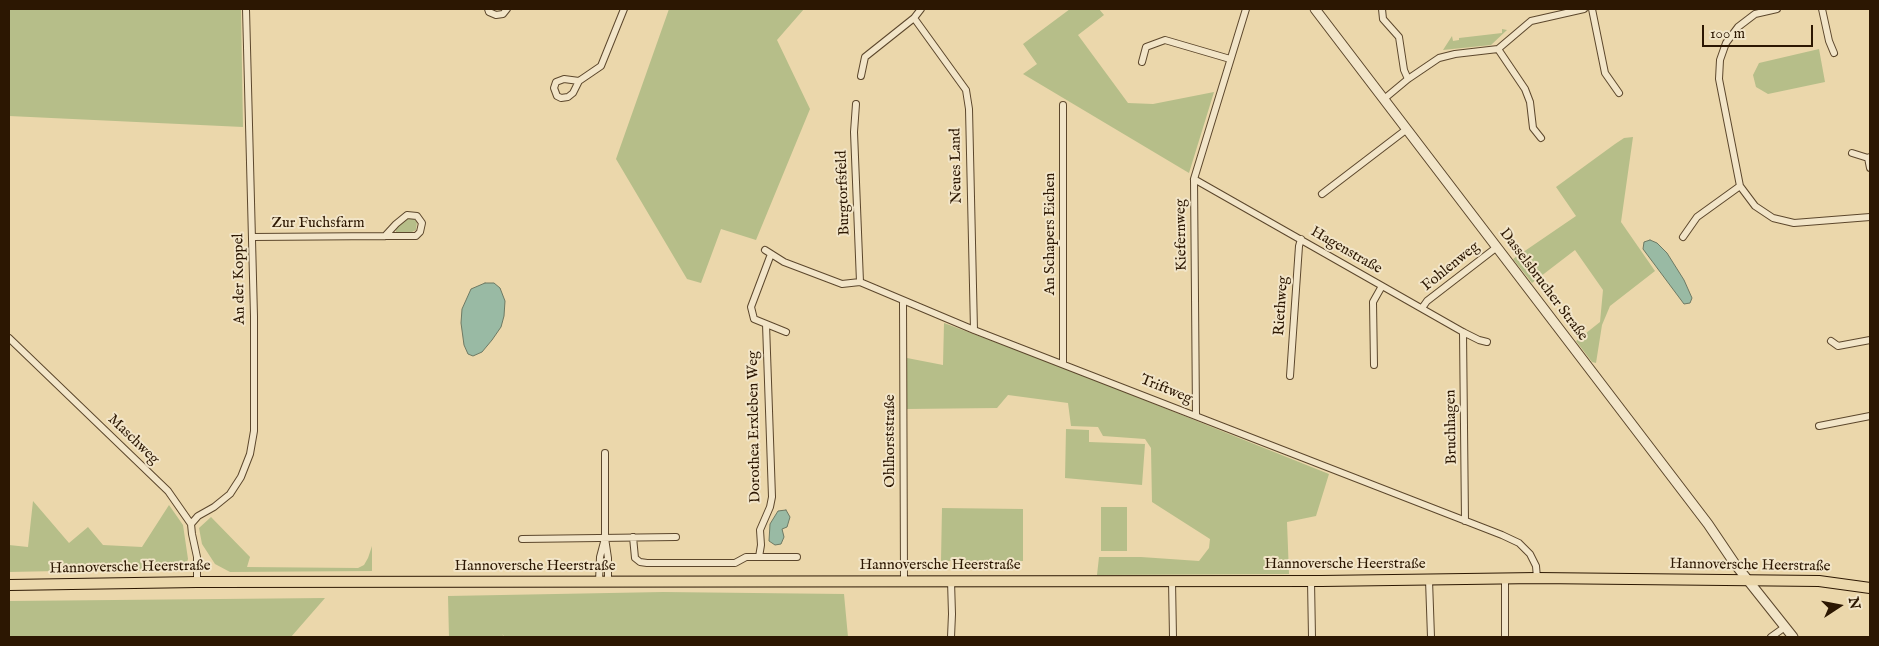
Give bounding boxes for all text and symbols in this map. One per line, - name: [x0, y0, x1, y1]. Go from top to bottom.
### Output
- scale bar: [1704, 15, 1815, 47]
- text: 100 m: [1710, 24, 1745, 43]
- street label: Neues Land: [947, 128, 967, 204]
- street label: Burgtorfsfeld: [834, 150, 854, 236]
- street label: An Schapers Eichen: [1042, 173, 1060, 295]
- street label: Kiefernweg: [1172, 199, 1192, 271]
- street label: Zur Fuchsfarm: [271, 215, 365, 233]
- street label: Hagenstraße: [1307, 223, 1385, 279]
- street label: Dasselsbrucher Straße: [1495, 225, 1591, 345]
- street label: An der Koppel: [230, 233, 250, 325]
- street label: Fohlenweg: [1419, 238, 1483, 296]
- street label: Riethweg: [1271, 276, 1293, 336]
- street label: Dorothea Erxleben Weg: [745, 351, 765, 503]
- street label: Triftweg: [1137, 371, 1195, 409]
- street label: Bruchhagen: [1442, 389, 1462, 465]
- street label: Ohlhorststraße: [882, 394, 900, 488]
- street label: Maschweg: [103, 411, 163, 469]
- street label: Hannoversche Heerstraße: [1264, 556, 1426, 574]
- street label: Hannoversche Heerstraße: [1669, 556, 1831, 576]
- street label: Hannoversche Heerstraße: [859, 557, 1021, 575]
- street label: Hannoversche Heerstraße: [49, 558, 211, 578]
- street label: Hannoversche Heerstraße: [454, 558, 616, 576]
- north arrow: [1814, 581, 1864, 631]
- text: N: [1844, 595, 1864, 611]

